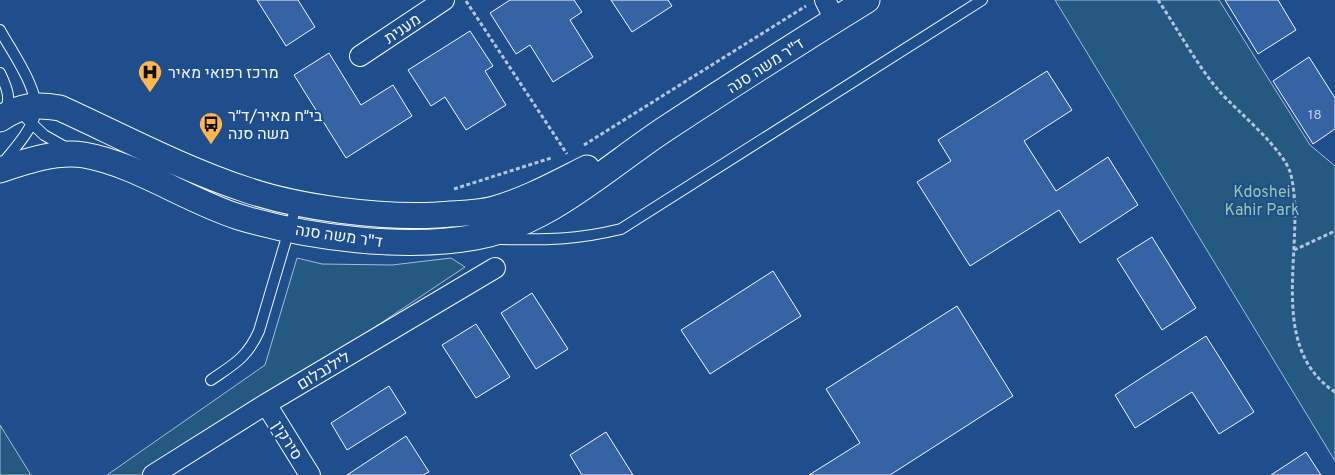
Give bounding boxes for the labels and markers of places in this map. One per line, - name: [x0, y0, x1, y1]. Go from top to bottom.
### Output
- hospital icon: מרכז רפואי מאיר: [137, 59, 163, 93]
- place label: מרכז רפואי מאיר: [168, 64, 279, 84]
- place label: בי״ח מאיר/ד״ר משה סנה: [228, 107, 323, 145]
- bus stop icon: בי״ח מאיר/ד״ר משה סנה: [198, 111, 224, 145]

